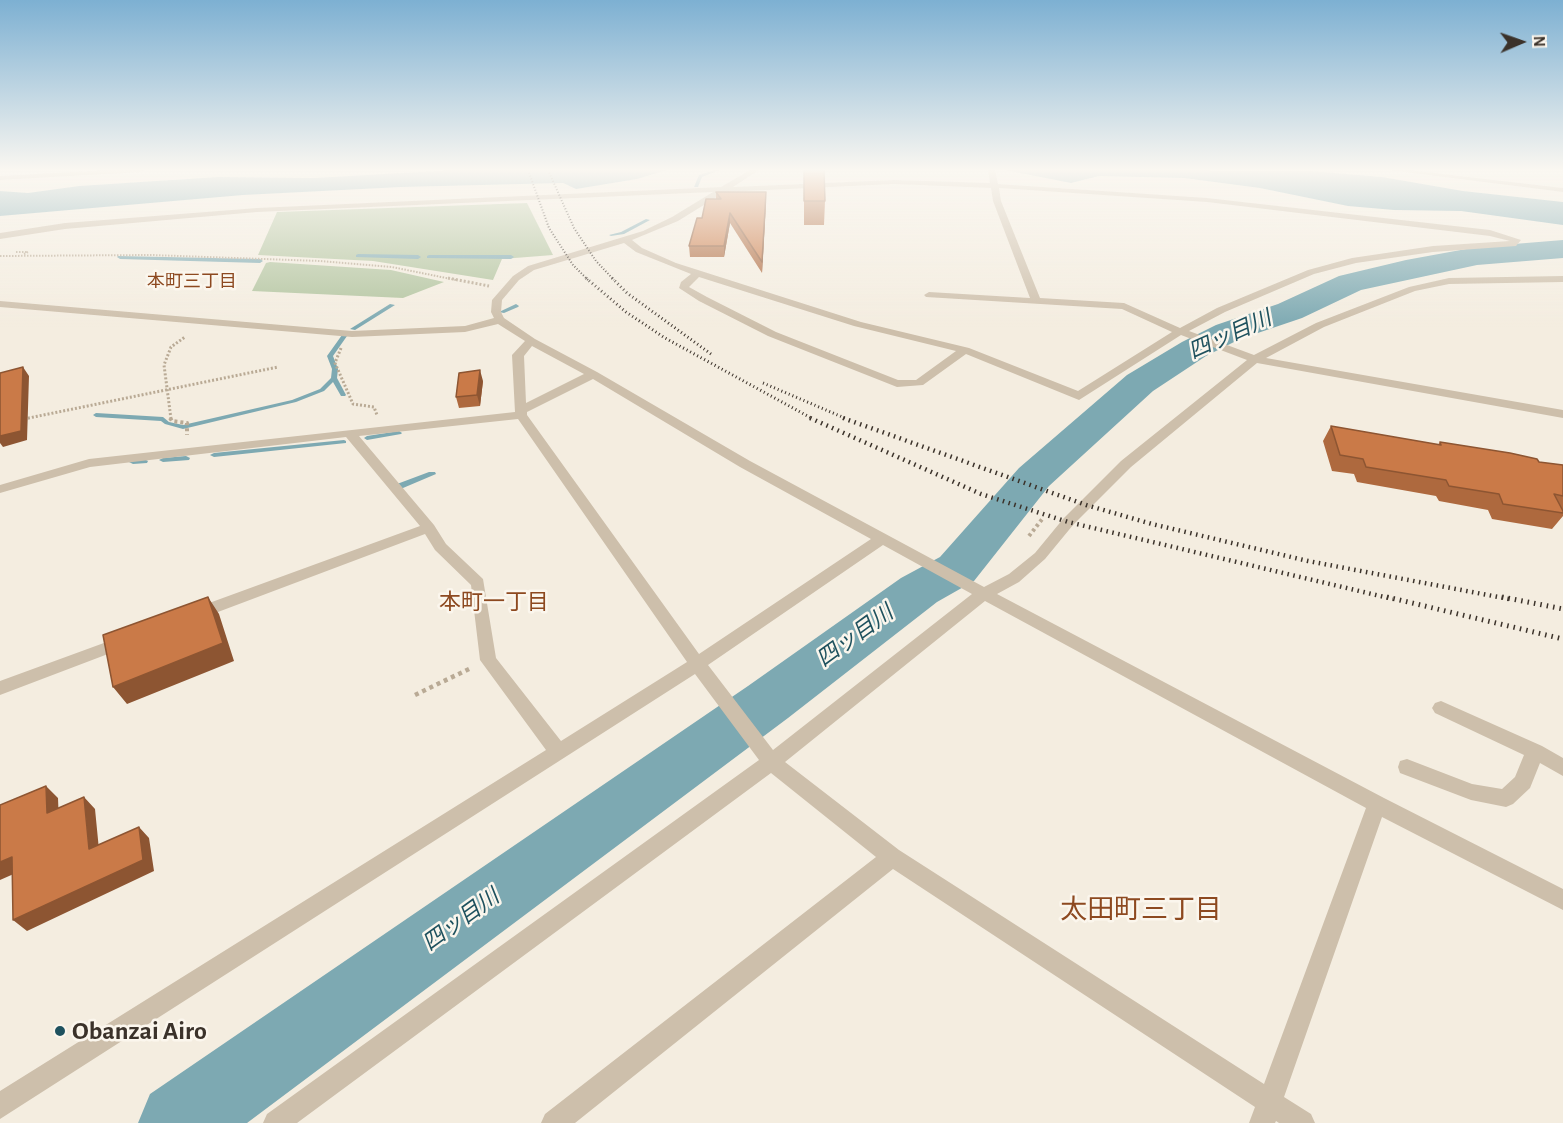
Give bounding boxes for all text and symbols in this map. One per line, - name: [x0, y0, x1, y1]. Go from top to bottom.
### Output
- north arrow: [1491, 12, 1551, 72]
- text: N: [1531, 36, 1547, 47]
- district label: 本町三丁目: [147, 271, 237, 293]
- water label: 四ッ目川: [1184, 305, 1276, 365]
- district label: 本町一丁目: [439, 589, 549, 615]
- water label: 四ッ目川: [812, 599, 898, 673]
- water label: 四ッ目川: [418, 883, 504, 957]
- district label: 太田町三丁目: [1060, 894, 1222, 926]
- place label: Obanzai Airo: [72, 1015, 207, 1047]
- marker: Obanzai Airo: [53, 1024, 67, 1038]

